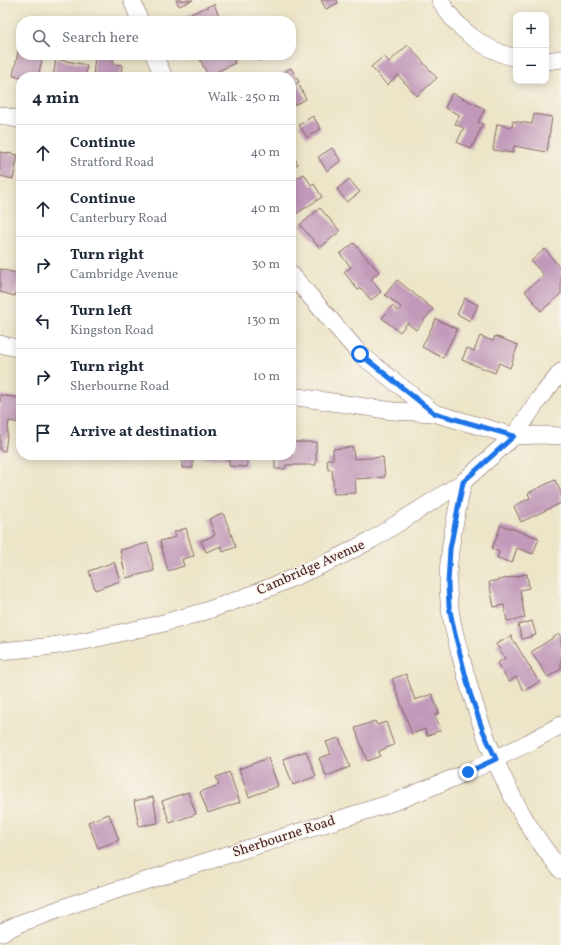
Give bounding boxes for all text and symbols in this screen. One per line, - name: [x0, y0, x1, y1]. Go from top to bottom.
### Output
- map controls: [513, 12, 549, 84]
- button: +: [513, 12, 549, 48]
- search box: [16, 16, 296, 60]
- icon: search: [30, 27, 52, 49]
- text: Search here: [62, 28, 139, 49]
- button: −: [513, 48, 549, 84]
- text: 4 min: [32, 87, 79, 110]
- text: Walk · 250 m: [208, 89, 280, 107]
- text: Continue: [70, 133, 135, 154]
- icon: ahead: [32, 142, 54, 164]
- text: 40 m: [251, 144, 280, 162]
- text: Stratford Road: [70, 154, 154, 172]
- text: Continue: [70, 189, 135, 210]
- icon: ahead: [32, 198, 54, 220]
- text: 40 m: [251, 200, 280, 218]
- text: Canterbury Road: [70, 210, 167, 228]
- text: Turn right: [70, 245, 144, 266]
- icon: right: [32, 254, 54, 276]
- text: 30 m: [252, 256, 280, 274]
- text: Cambridge Avenue: [70, 266, 178, 284]
- text: Turn left: [70, 301, 132, 322]
- icon: left: [32, 310, 54, 332]
- text: 130 m: [247, 312, 280, 330]
- text: Kingston Road: [70, 322, 154, 340]
- route start: [351, 345, 369, 363]
- text: Turn right: [70, 357, 144, 378]
- icon: right: [32, 366, 54, 388]
- text: 10 m: [253, 368, 280, 386]
- text: Sherbourne Road: [70, 378, 169, 396]
- icon: arrive: [32, 422, 54, 444]
- text: Arrive at destination: [70, 422, 217, 443]
- street label: Cambridge Avenue: [254, 535, 368, 600]
- route end: [459, 763, 477, 781]
- street label: Sherbourne Road: [230, 811, 338, 863]

